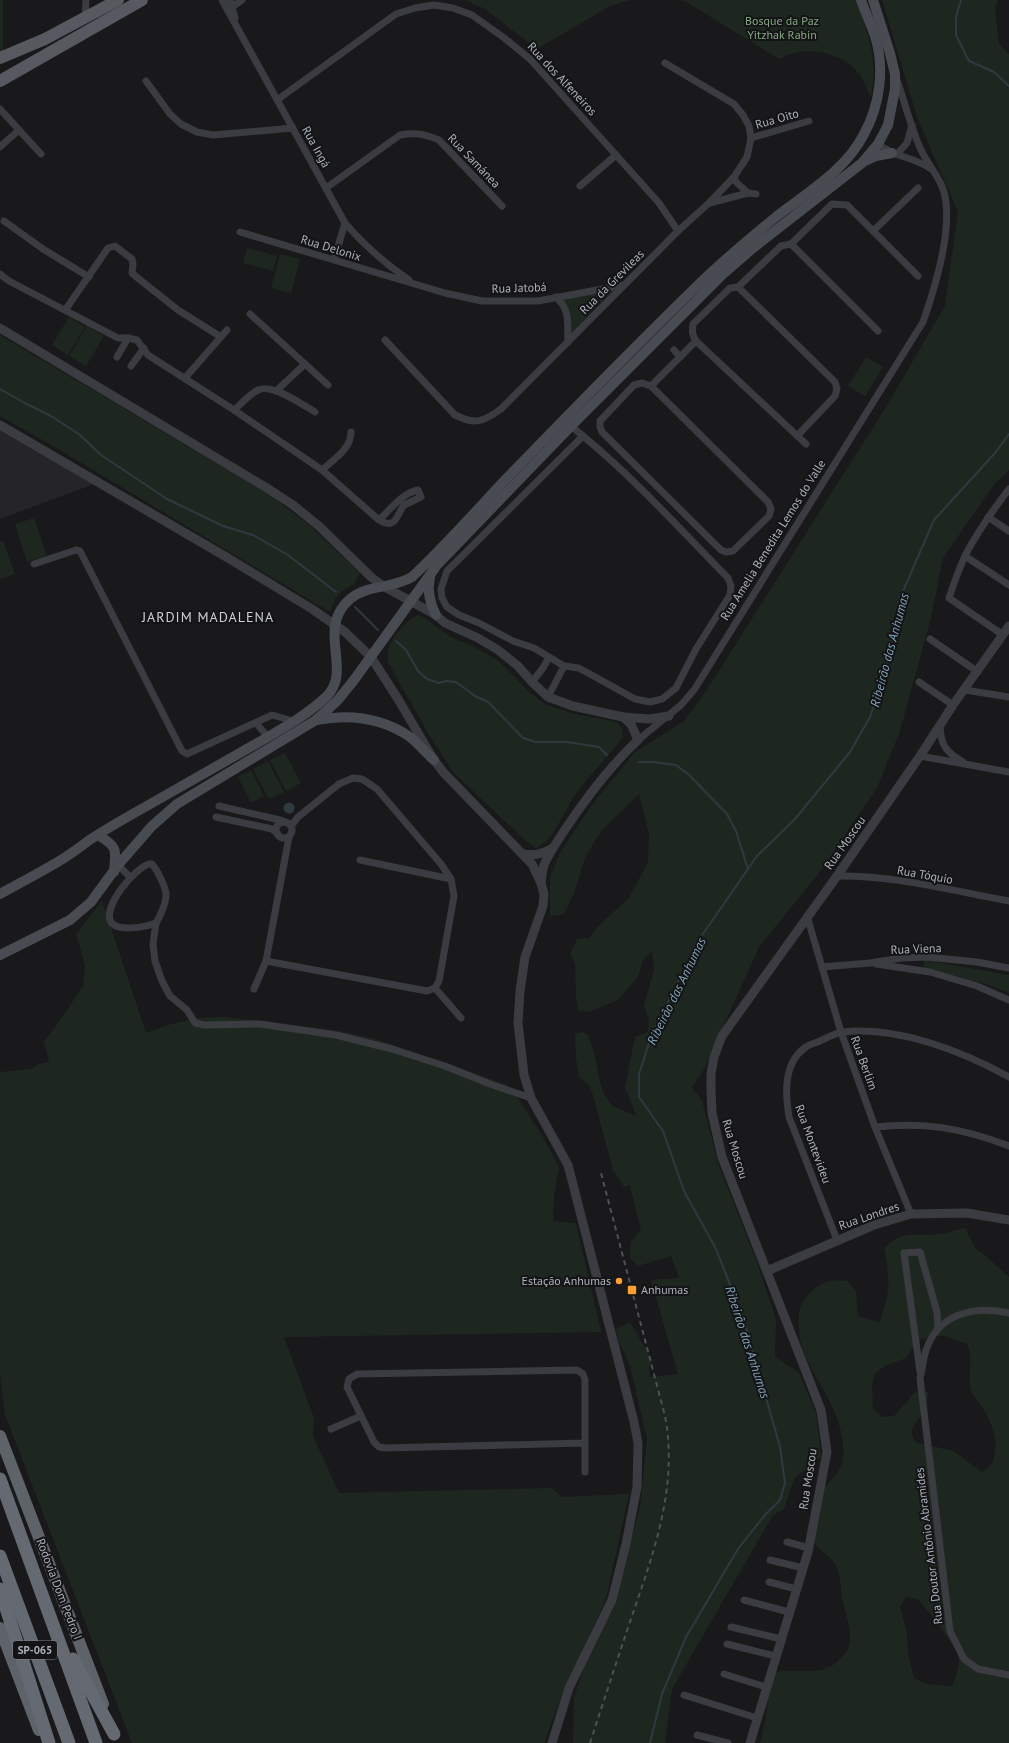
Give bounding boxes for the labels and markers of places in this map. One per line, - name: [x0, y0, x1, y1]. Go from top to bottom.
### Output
- place label: Estação Anhumas: [522, 1273, 611, 1288]
- marker: Estação Anhumas: [614, 1276, 624, 1286]
- place label: Anhumas: [641, 1282, 688, 1297]
- marker: Anhumas: [626, 1284, 638, 1296]

